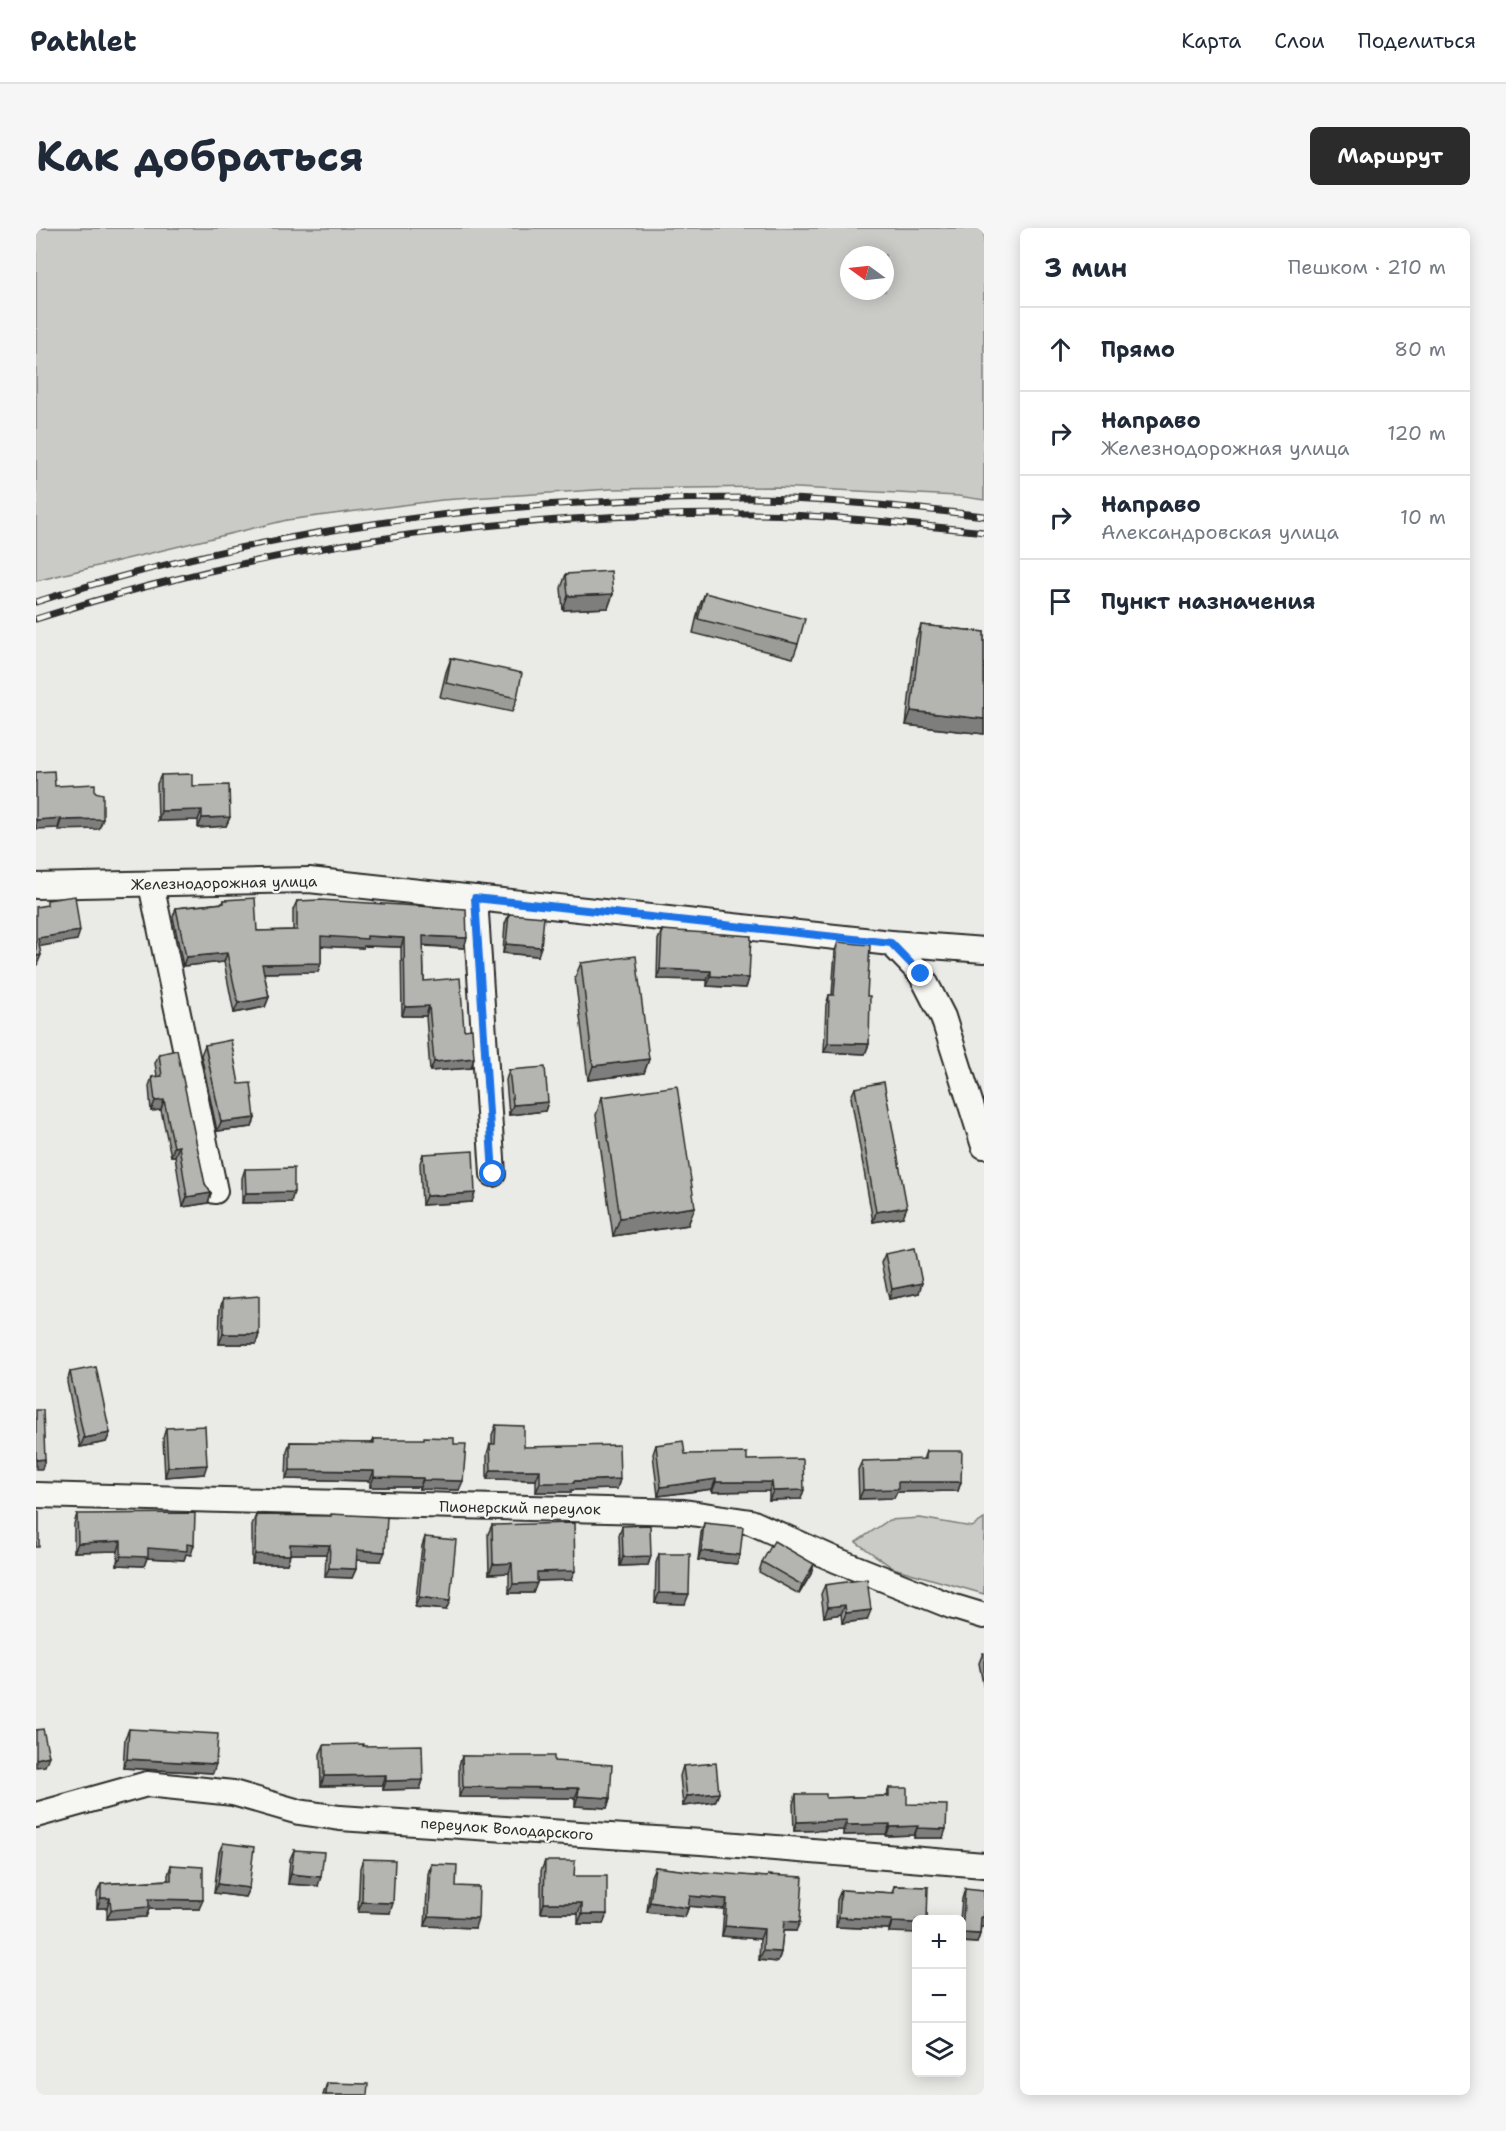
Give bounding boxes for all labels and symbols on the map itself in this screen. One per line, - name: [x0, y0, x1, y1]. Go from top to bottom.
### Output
- north arrow: [840, 246, 894, 300]
- street label: Железнодорожная улица: [131, 871, 318, 895]
- route end: [907, 960, 933, 986]
- route start: [479, 1160, 505, 1186]
- street label: Пионерский переулок: [439, 1497, 601, 1519]
- street label: переулок Володарского: [420, 1813, 594, 1845]

